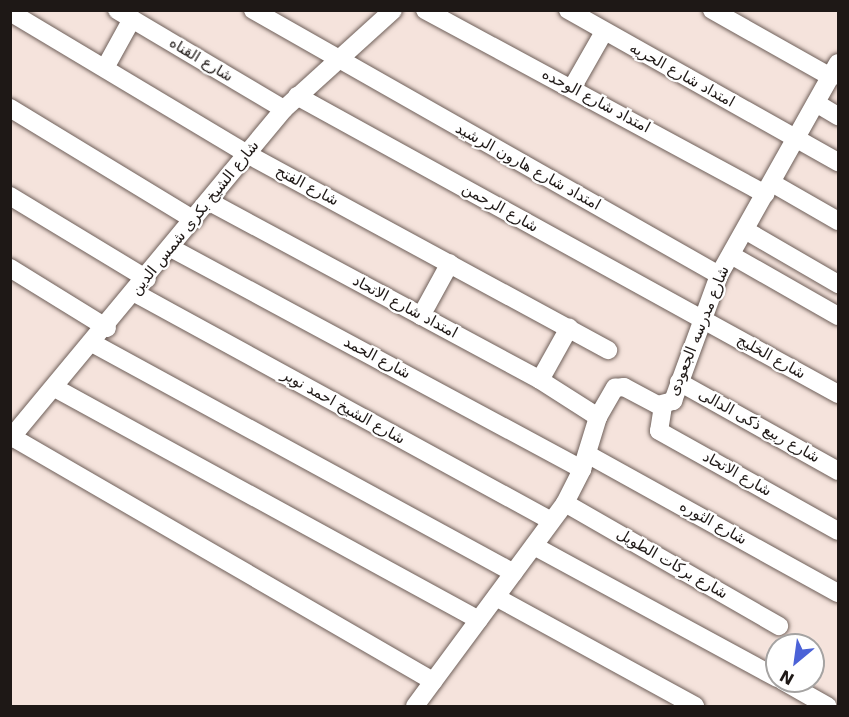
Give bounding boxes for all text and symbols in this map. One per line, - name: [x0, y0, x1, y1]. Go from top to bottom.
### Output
- street label: شارع القناه: [166, 34, 236, 86]
- street label: امتداد شارع الحريه: [626, 39, 738, 111]
- street label: امتداد شارع الوحده: [539, 65, 653, 137]
- street label: امتداد شارع هارون الرشيد: [452, 120, 604, 214]
- street label: شارع الشيخ بكرى شمس الدين: [127, 137, 263, 299]
- street label: شارع الفتح: [272, 162, 342, 210]
- street label: شارع الرحمن: [459, 180, 541, 236]
- street label: شارع مدرسه الجعودى: [665, 263, 733, 399]
- street label: امتداد شارع الاتحاد: [349, 272, 461, 342]
- street label: شارع الخليج: [734, 331, 808, 383]
- street label: شارع الحمد: [341, 333, 413, 383]
- street label: شارع الشيخ احمد نوير: [278, 366, 408, 448]
- street label: شارع ربيع ذكى الدالى: [695, 385, 823, 467]
- street label: شارع الاتحاد: [699, 448, 775, 500]
- street label: شارع الثوره: [676, 497, 750, 549]
- street label: شارع بركات الطويل: [613, 525, 731, 603]
- north arrow: [765, 633, 825, 693]
- text: N: [777, 666, 797, 689]

